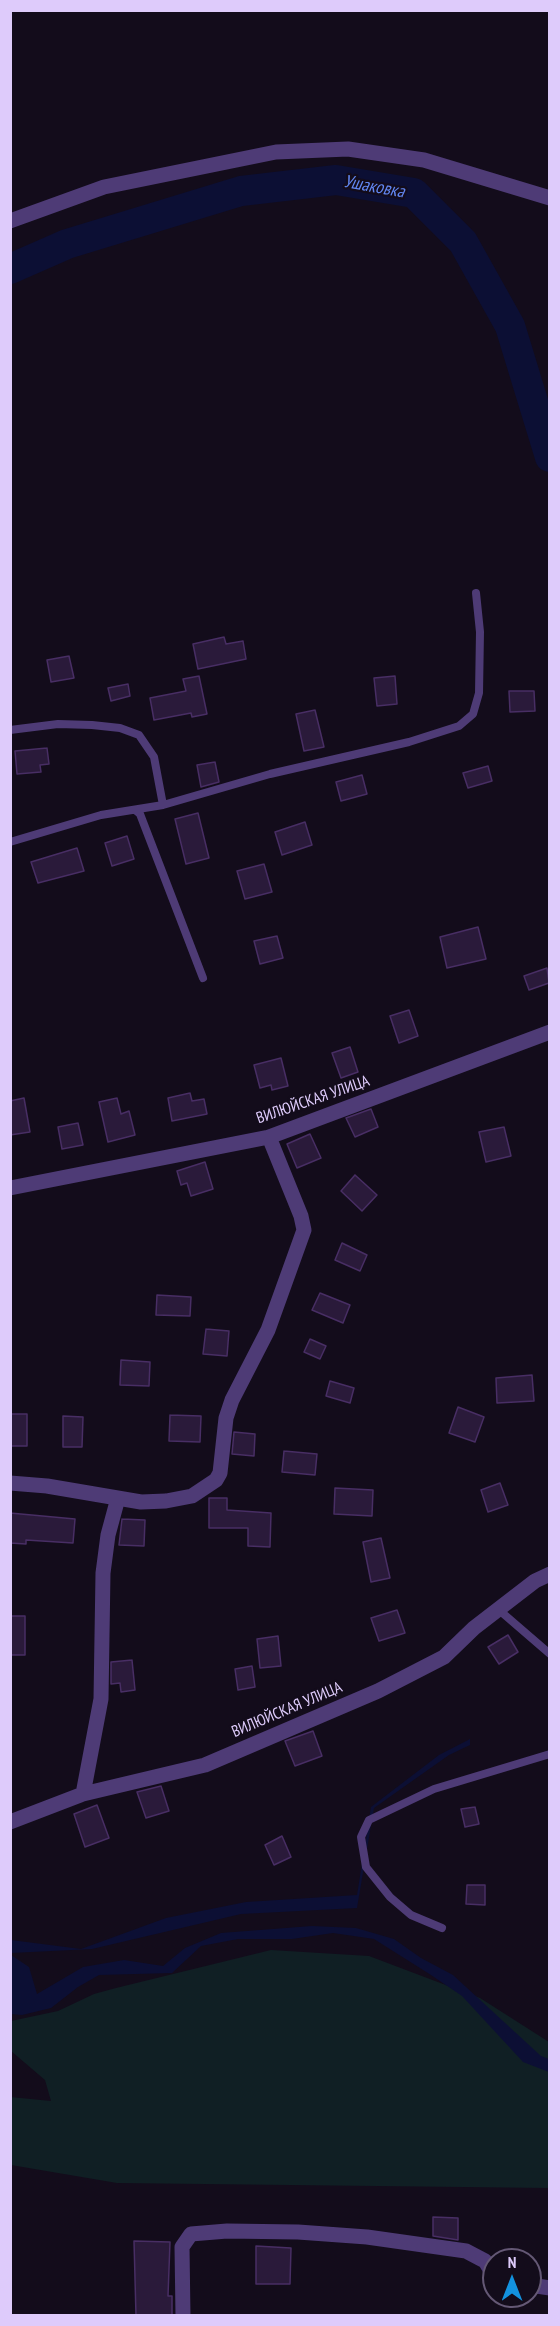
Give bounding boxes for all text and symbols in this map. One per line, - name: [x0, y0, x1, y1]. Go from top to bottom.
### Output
- water label: Ушаковка: [342, 171, 406, 203]
- street label: ВИЛЮЙСКАЯ УЛИЦА: [254, 1072, 372, 1128]
- street label: ВИЛЮЙСКАЯ УЛИЦА: [229, 1678, 345, 1742]
- north arrow: [482, 2248, 542, 2308]
- text: N: [508, 2252, 516, 2272]

